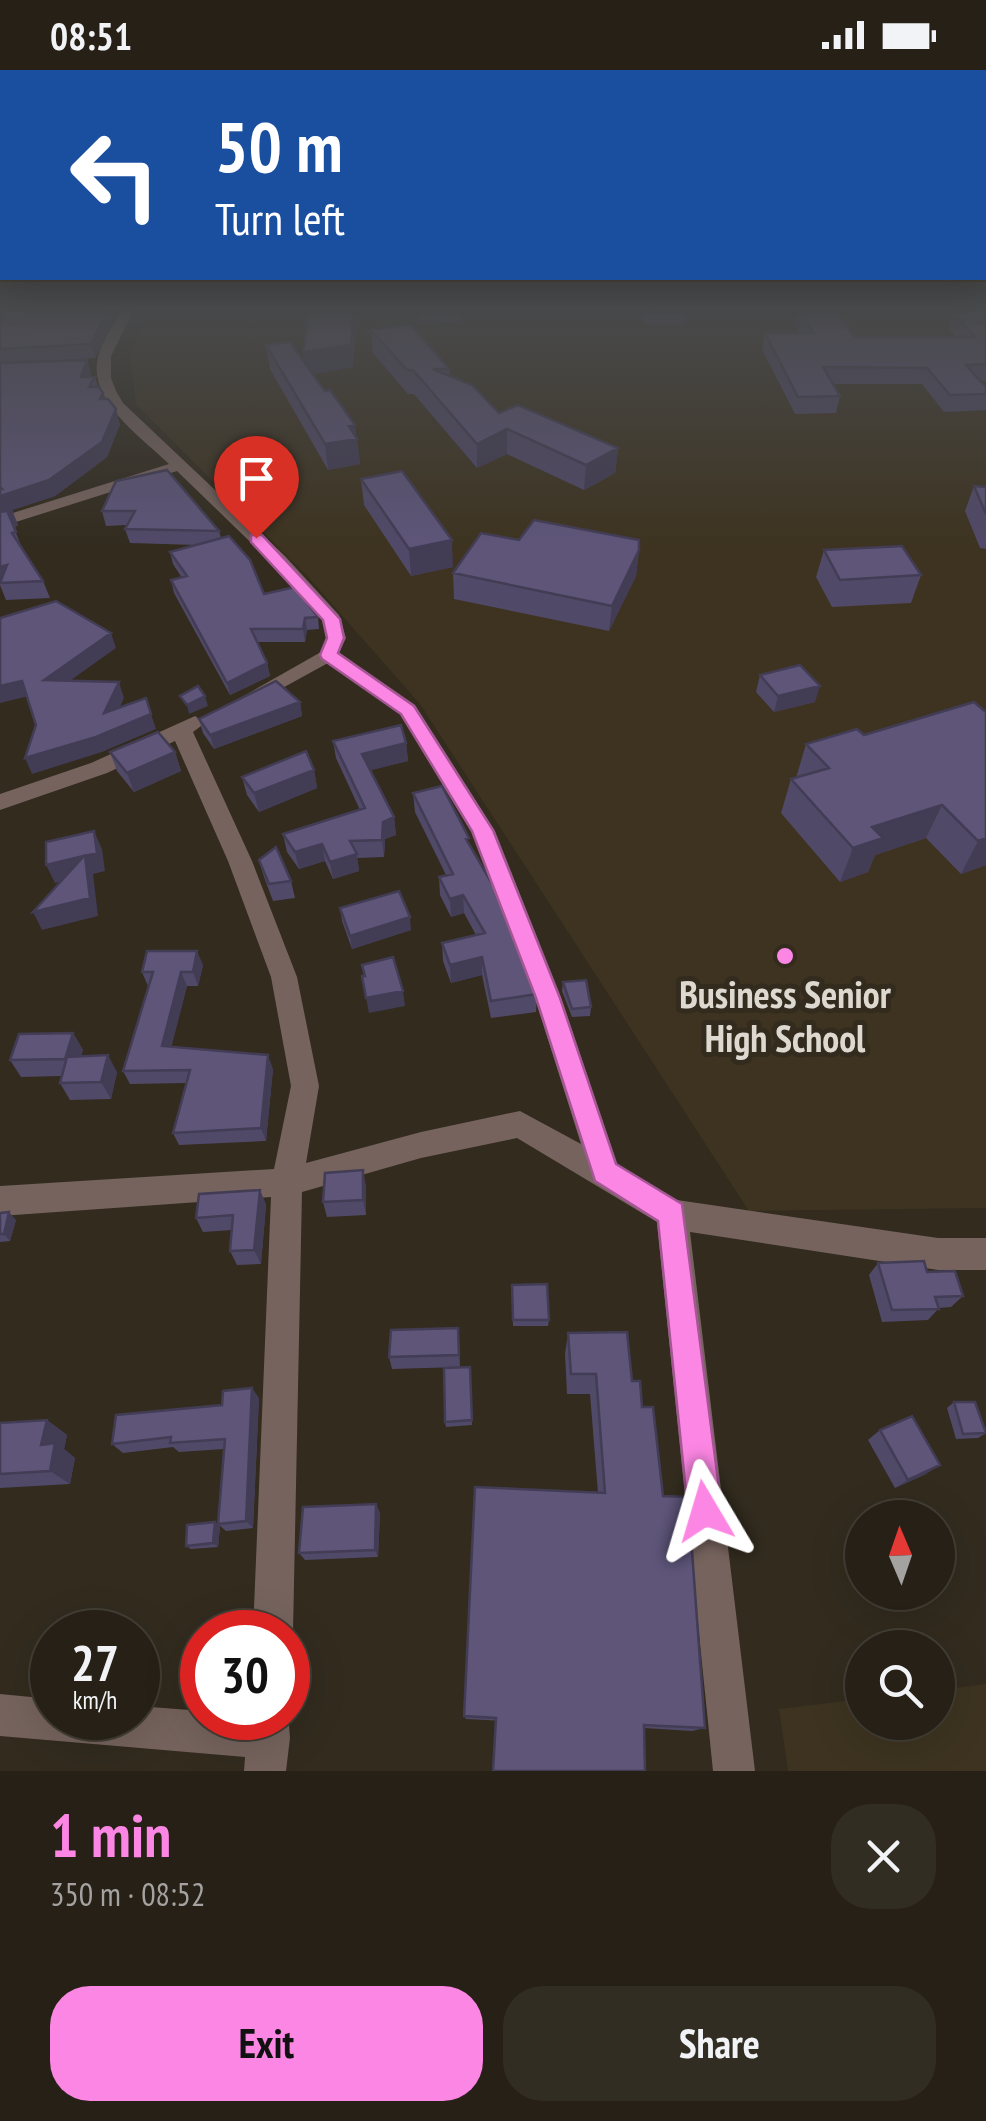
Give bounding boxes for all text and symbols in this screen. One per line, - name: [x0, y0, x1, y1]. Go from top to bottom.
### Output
- text: 08:51: [50, 11, 132, 60]
- text: 50 m: [215, 101, 343, 191]
- icon: left: [50, 110, 180, 240]
- text: Turn left: [215, 189, 345, 247]
- pin: [214, 436, 299, 539]
- icon: arrive: [229, 451, 284, 506]
- marker: Business Senior High School: [774, 945, 796, 967]
- place label: Business Senior High School: [679, 969, 892, 1062]
- position arrow: [653, 1459, 757, 1563]
- north arrow: [845, 1500, 955, 1610]
- map controls: [845, 1500, 955, 1740]
- speed limit sign: 30: [180, 1610, 310, 1740]
- text: 27: [71, 1630, 119, 1695]
- button: search: [845, 1630, 955, 1740]
- text: km/h: [73, 1684, 117, 1716]
- text: 1 min: [50, 1796, 171, 1874]
- button: close: [831, 1804, 936, 1909]
- text: 350 m · 08:52: [50, 1873, 205, 1915]
- button: Exit: [50, 1986, 483, 2101]
- button: Share: [503, 1986, 936, 2101]

